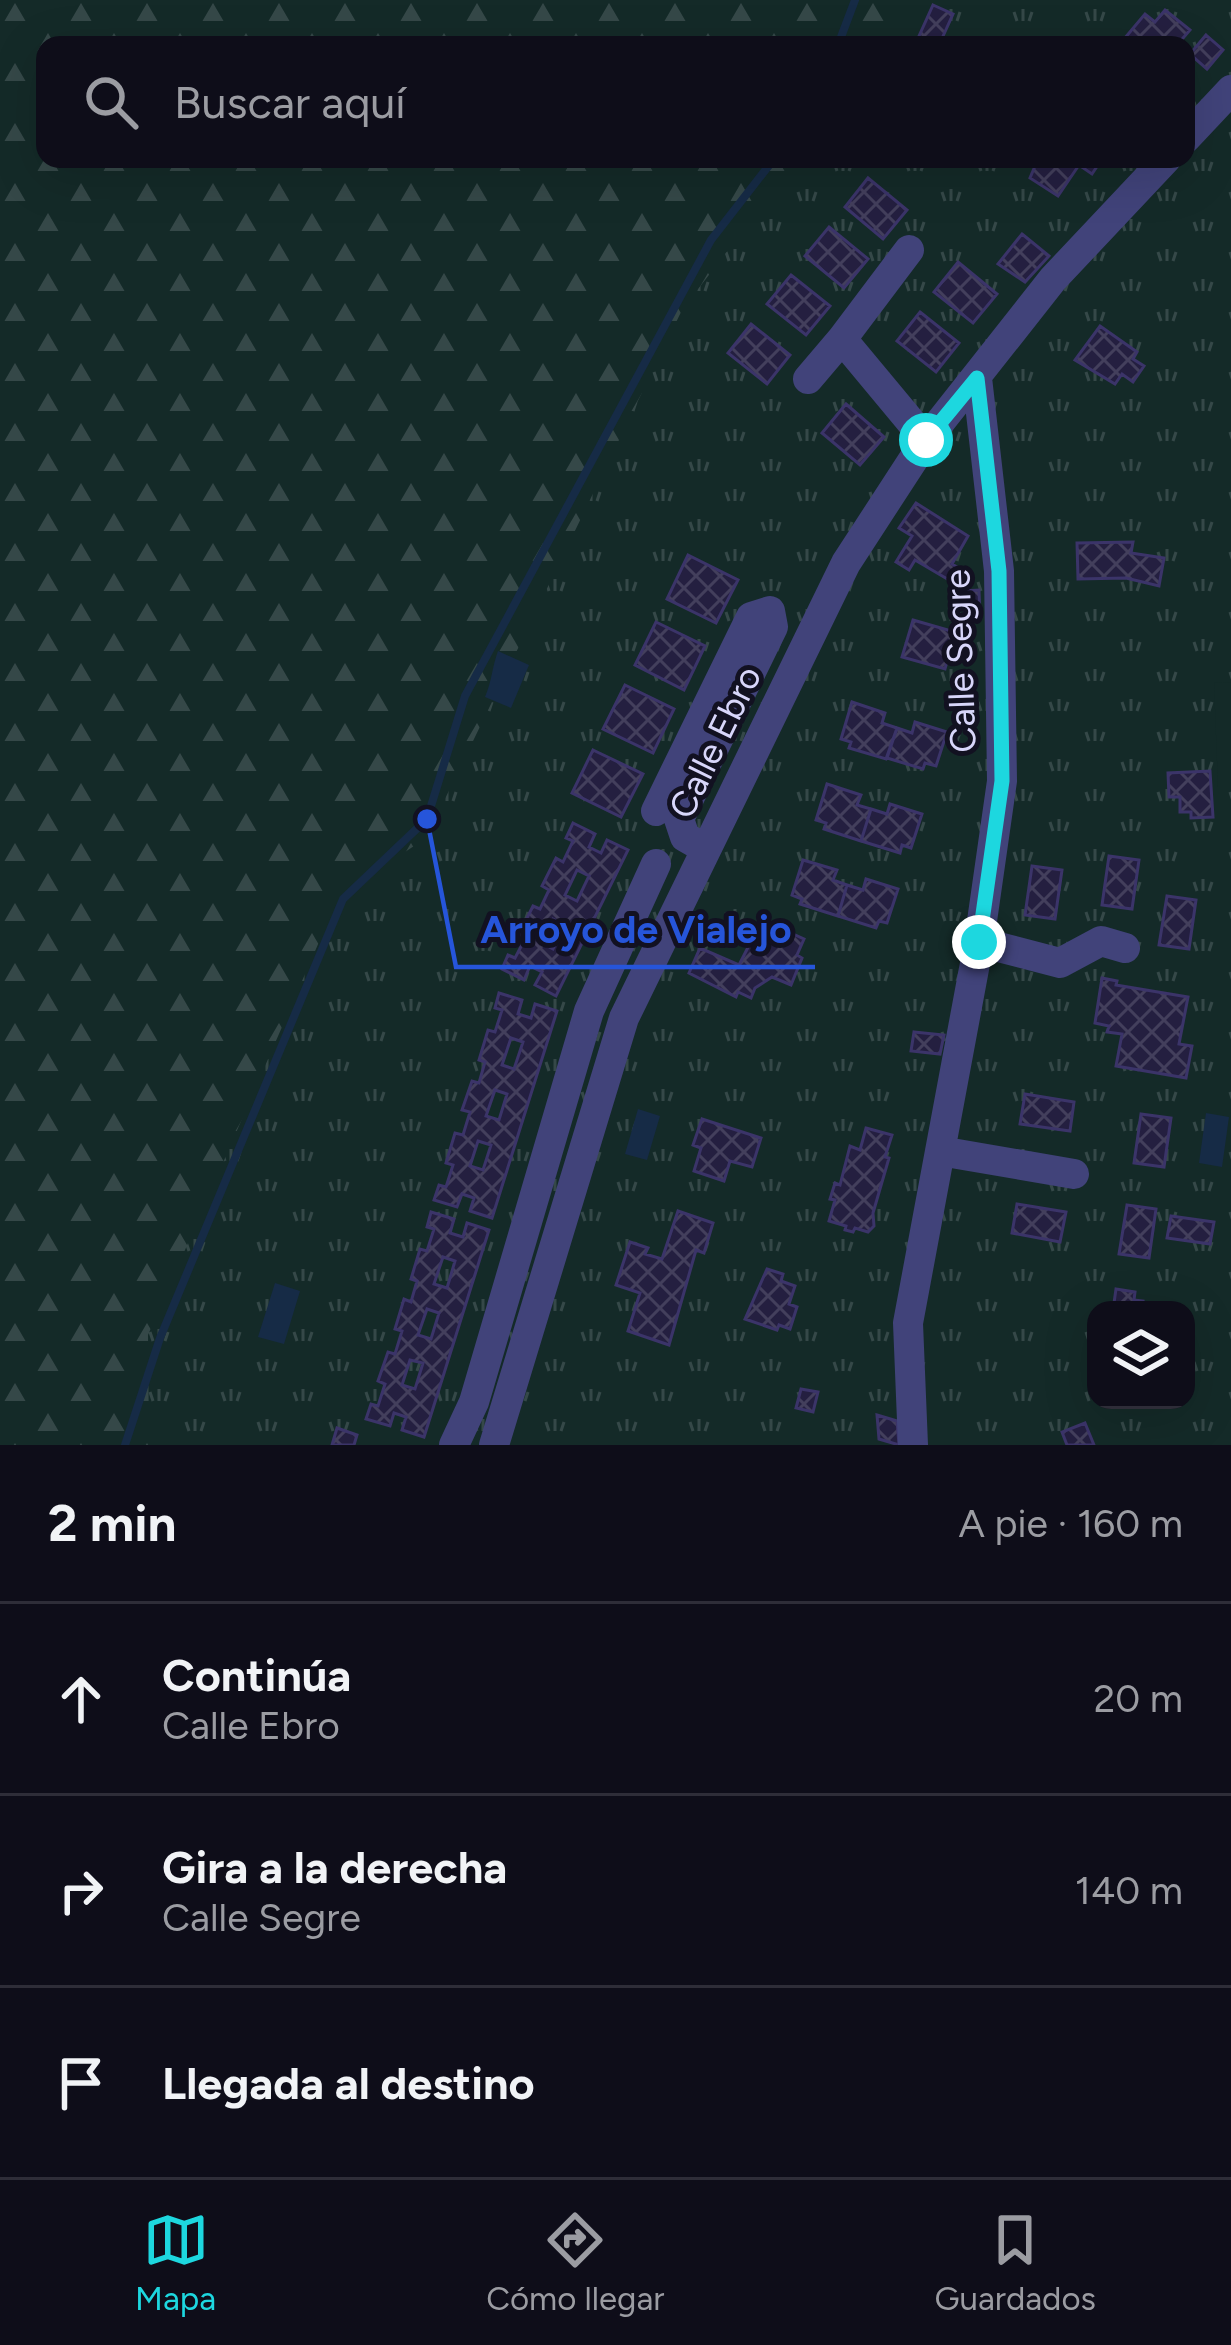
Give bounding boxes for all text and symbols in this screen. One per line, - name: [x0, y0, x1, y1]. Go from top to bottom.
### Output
- search box: [36, 36, 1195, 168]
- icon: search: [78, 69, 144, 135]
- text: Buscar aquí: [174, 75, 406, 129]
- route start: [899, 413, 953, 467]
- street label: Calle Segre: [935, 569, 985, 753]
- street label: Calle Ebro: [660, 659, 770, 825]
- callout: Arroyo de Vialejo: [456, 892, 815, 967]
- text: Arroyo de Vialejo: [480, 906, 792, 953]
- route end: [952, 915, 1006, 969]
- map controls: [1087, 1301, 1195, 1409]
- button: layers: [1087, 1301, 1195, 1409]
- text: 2 min: [48, 1493, 176, 1554]
- text: A pie · 160 m: [958, 1500, 1183, 1547]
- text: Continúa: [162, 1648, 351, 1702]
- icon: ahead: [48, 1666, 114, 1732]
- text: 20 m: [1093, 1675, 1183, 1722]
- text: Calle Ebro: [162, 1702, 340, 1749]
- text: Gira a la derecha: [162, 1840, 507, 1894]
- icon: right: [48, 1858, 114, 1924]
- text: 140 m: [1075, 1867, 1183, 1914]
- text: Calle Segre: [162, 1894, 361, 1941]
- icon: arrive: [48, 2050, 114, 2116]
- text: Llegada al destino: [162, 2056, 535, 2110]
- tab: Mapa: [135, 2207, 216, 2318]
- tab: Cómo llegar: [486, 2207, 664, 2318]
- tab: Guardados: [934, 2207, 1096, 2318]

